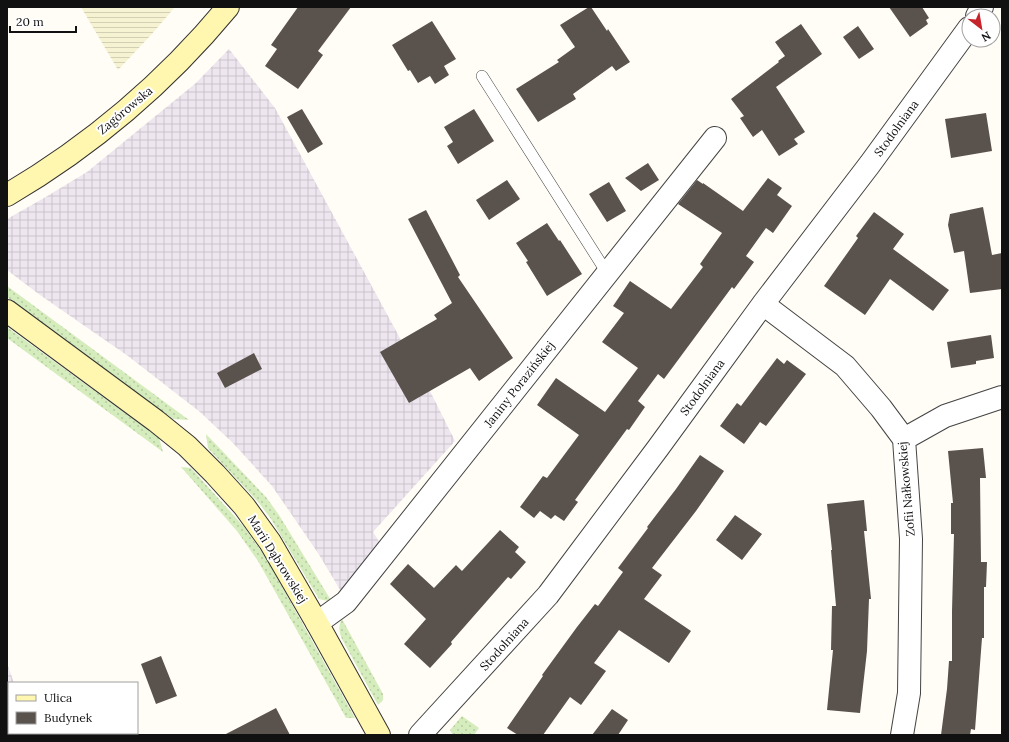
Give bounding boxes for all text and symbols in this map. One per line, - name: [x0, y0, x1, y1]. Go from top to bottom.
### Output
- scale bar: [10, 8, 76, 34]
- north arrow: [961, 8, 1001, 48]
- text: 20 m: [16, 14, 44, 29]
- text: N: [978, 28, 993, 45]
- street label: Zagórowska: [95, 83, 155, 137]
- street label: Stodolniana: [870, 97, 922, 159]
- street label: Janiny Porazińskiej: [480, 338, 557, 431]
- street label: Stodolniana: [676, 356, 728, 418]
- street label: Zofii Nałkowskiej: [894, 441, 918, 537]
- street label: Marii Dąbrowskiej: [245, 512, 311, 606]
- street label: Stodolniana: [476, 614, 532, 674]
- legend: [8, 682, 138, 734]
- text: Ulica: [44, 690, 72, 705]
- text: Budynek: [44, 710, 93, 725]

